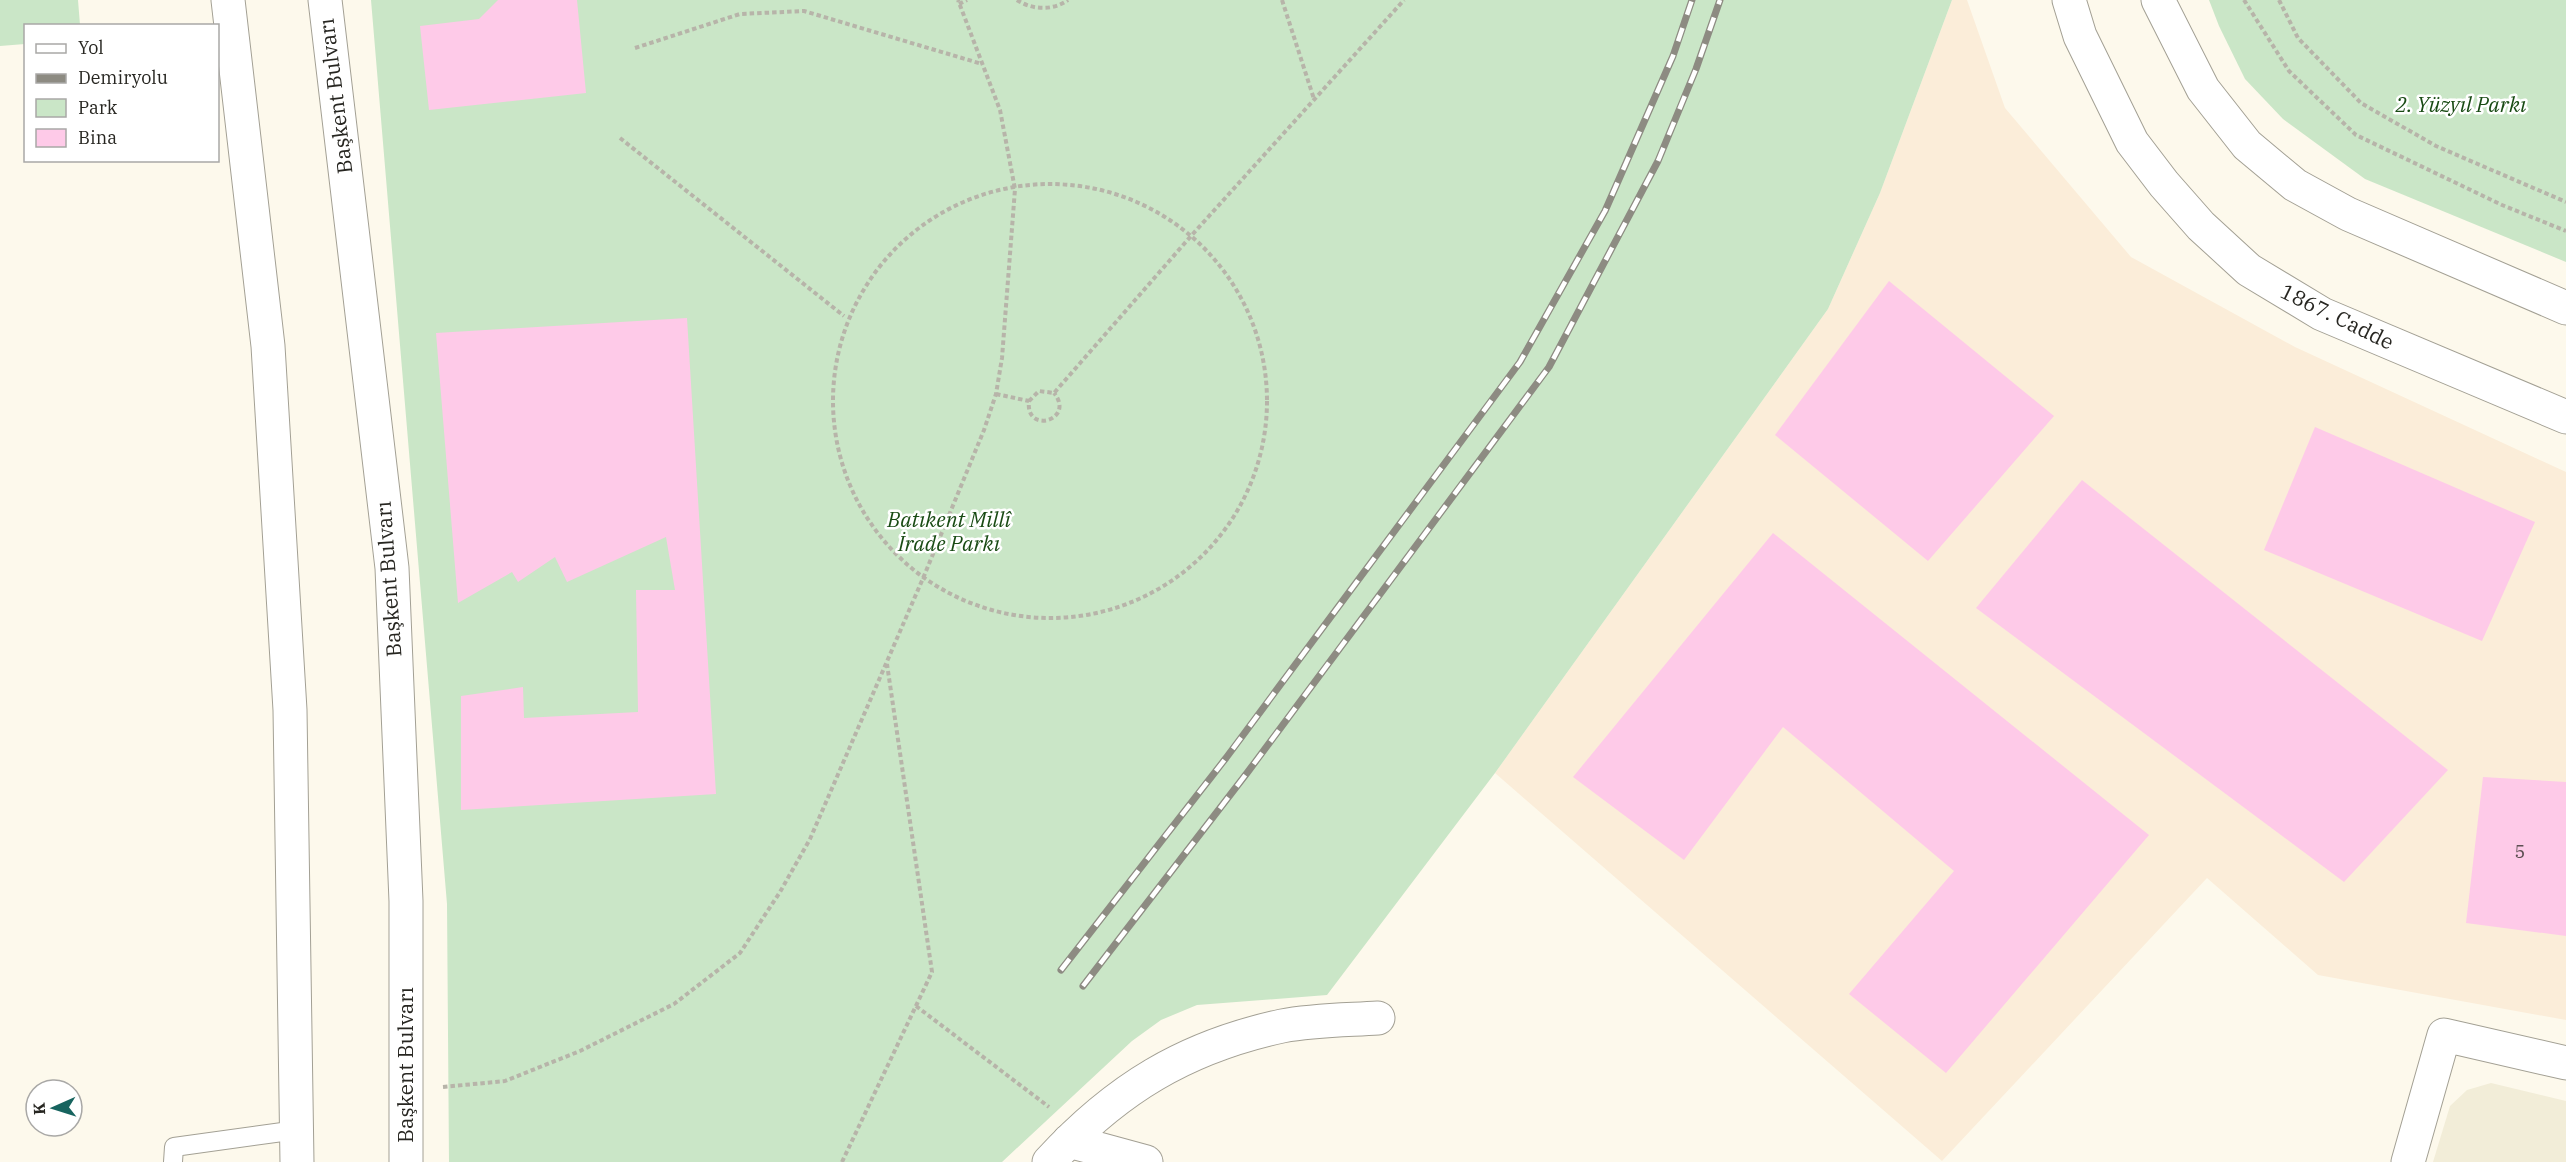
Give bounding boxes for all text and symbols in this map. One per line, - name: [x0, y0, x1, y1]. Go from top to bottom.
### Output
- street label: Başkent Bulvarı: [312, 17, 358, 175]
- legend: [24, 24, 219, 162]
- text: Yol: [78, 36, 104, 59]
- text: Demiryolu: [78, 66, 168, 89]
- park label: 2. Yüzyıl Parkı: [2395, 90, 2527, 118]
- text: Park: [78, 96, 118, 119]
- text: Bina: [78, 126, 117, 149]
- street label: 1867. Cadde: [2276, 277, 2399, 356]
- street label: Başkent Bulvarı: [369, 500, 407, 658]
- park label: Batıkent Millî İrade Parkı: [886, 505, 1012, 557]
- house number: 5: [2515, 840, 2525, 863]
- street label: Başkent Bulvarı: [391, 987, 419, 1143]
- north arrow: [24, 1078, 84, 1138]
- text: K: [29, 1101, 49, 1115]

